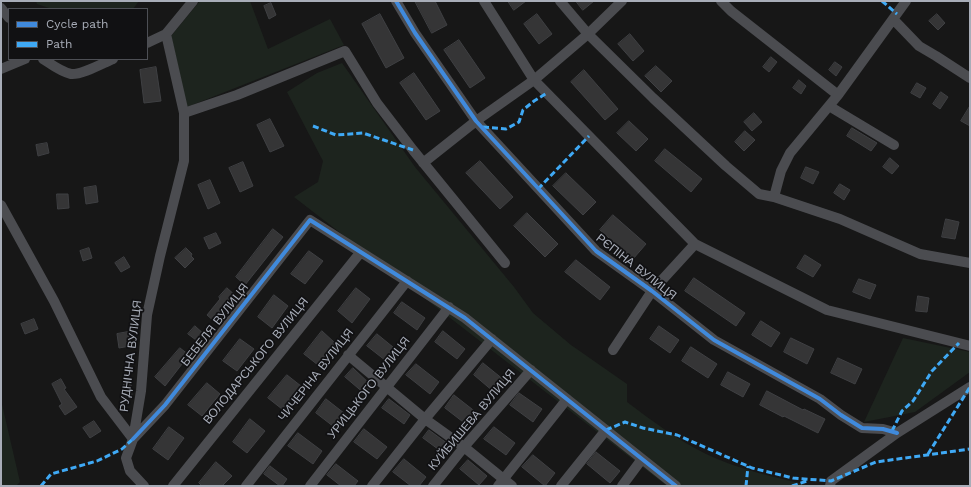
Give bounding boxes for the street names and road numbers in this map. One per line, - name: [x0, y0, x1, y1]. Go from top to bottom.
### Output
- street label: РЄПІНА ВУЛИЦЯ: [593, 231, 679, 303]
- street label: БЕБЕЛЯ ВУЛИЦЯ: [178, 281, 252, 369]
- street label: ВОЛОДАРСЬКОГО ВУЛИЦЯ: [200, 295, 312, 427]
- street label: РУДНІЧНА ВУЛИЦЯ: [117, 299, 145, 413]
- street label: ЧИЧЕРІНА ВУЛИЦЯ: [275, 326, 357, 424]
- street label: УРИЦЬКОГО ВУЛИЦЯ: [325, 334, 413, 442]
- street label: КУЙБИШЕВА ВУЛИЦЯ: [426, 367, 518, 473]

